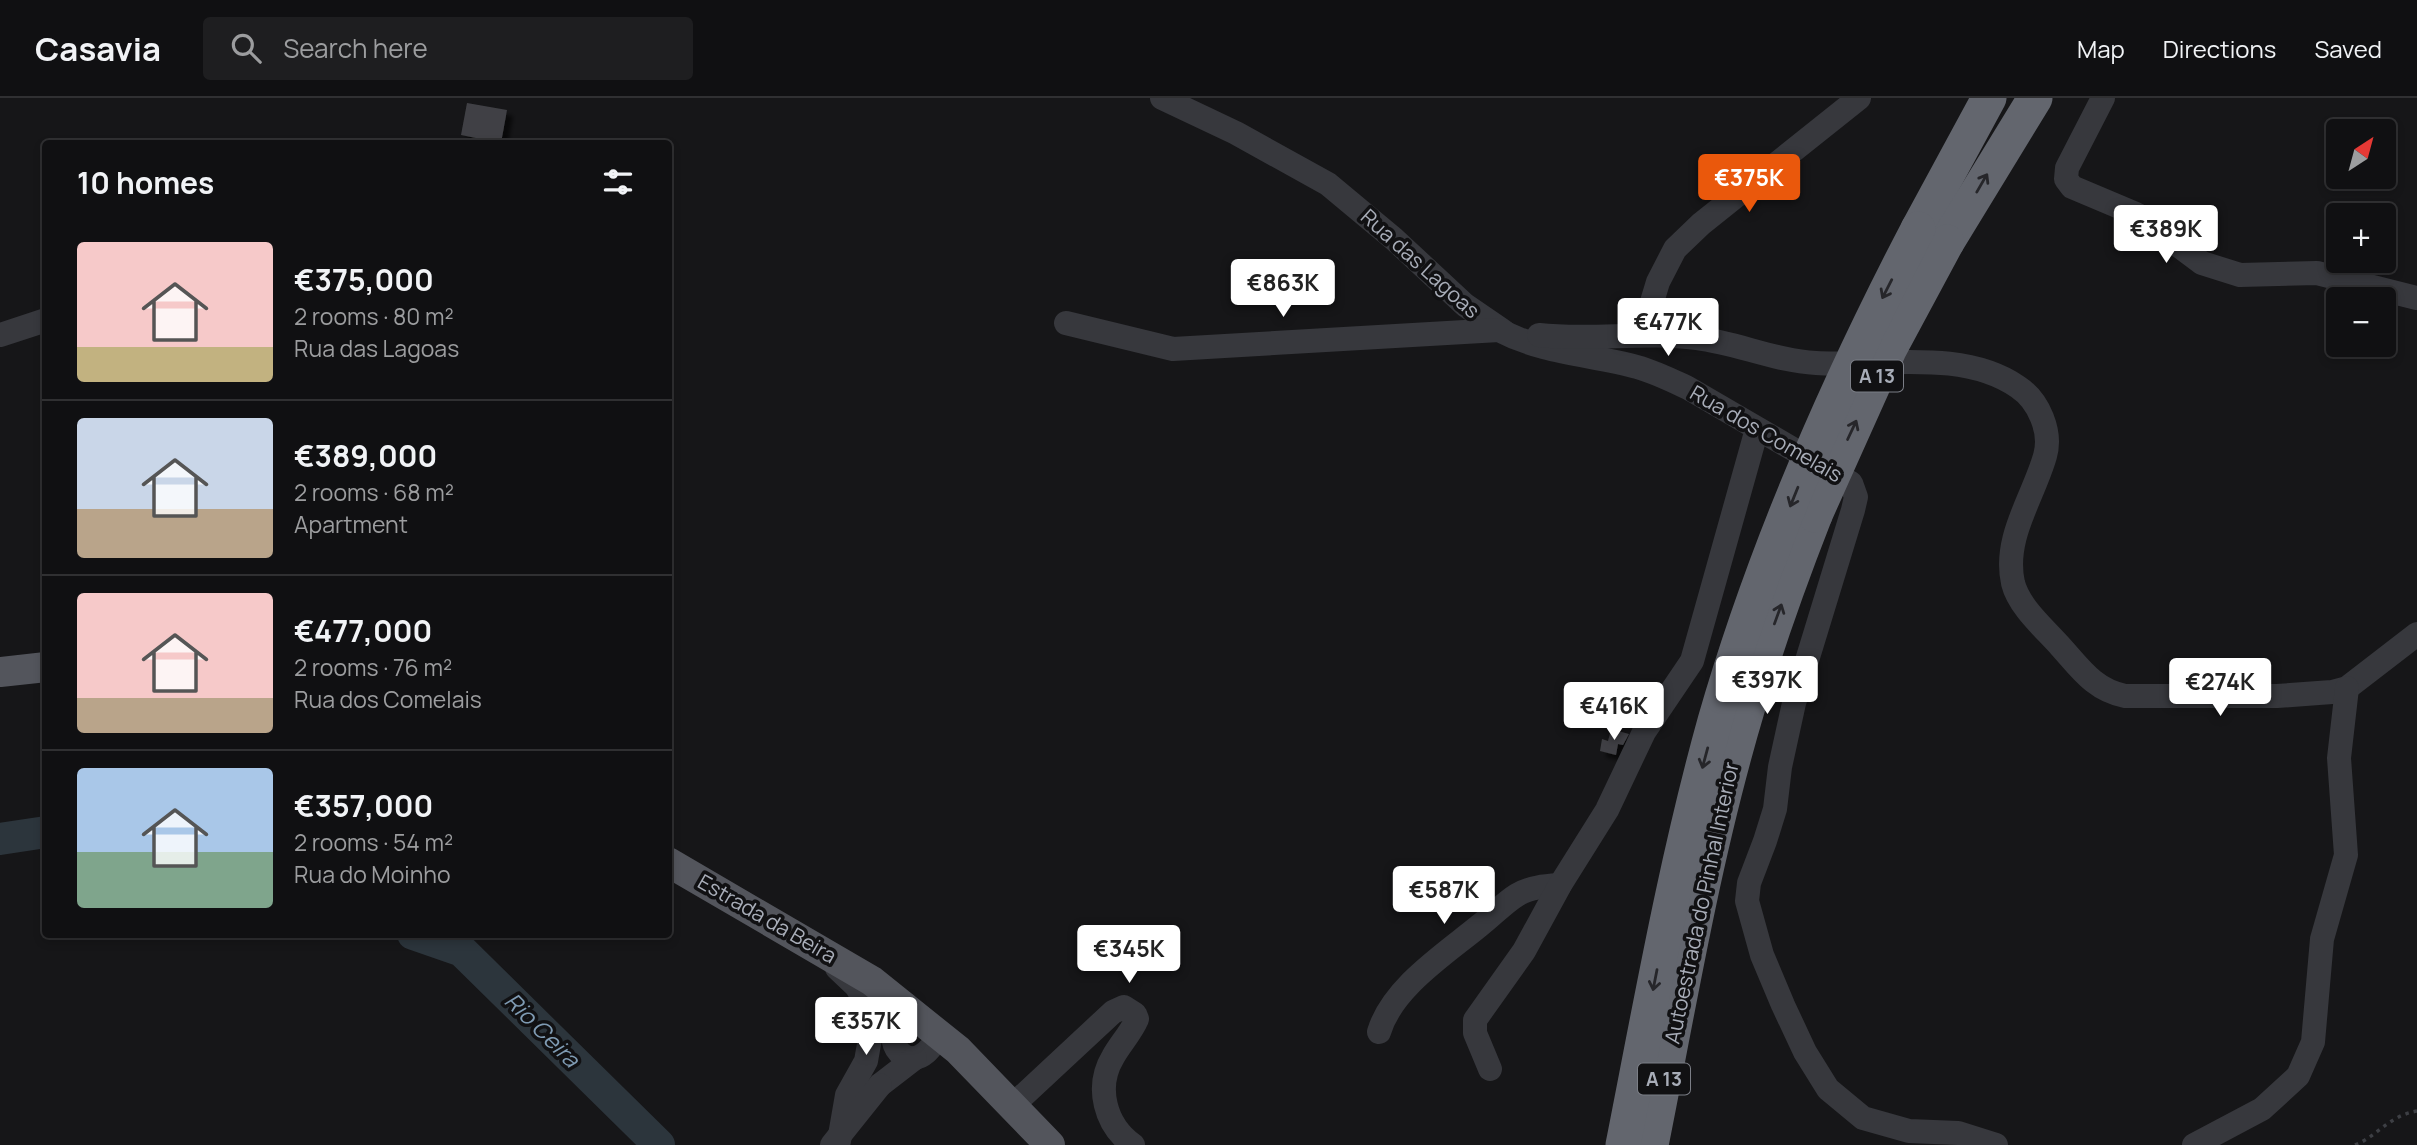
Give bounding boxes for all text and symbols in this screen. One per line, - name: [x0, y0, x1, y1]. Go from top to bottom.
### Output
- search box: [203, 17, 693, 80]
- text: Casavia: [35, 26, 161, 71]
- icon: search: [227, 29, 265, 67]
- text: Search here: [283, 30, 428, 66]
- text: Map: [2077, 32, 2125, 65]
- text: Directions: [2163, 32, 2276, 65]
- text: Saved: [2314, 32, 2382, 65]
- north arrow: [2326, 119, 2396, 189]
- map controls: [2326, 119, 2396, 357]
- pin: €375K: [1700, 155, 1798, 214]
- text: €375K: [1714, 161, 1784, 193]
- text: 10 homes: [77, 162, 214, 203]
- icon: filters: [599, 163, 637, 201]
- one-way arrow: [1975, 173, 1989, 193]
- street label: Rua das Lagoas: [1355, 202, 1486, 324]
- button: +: [2326, 203, 2396, 273]
- pin: €389K: [2117, 206, 2215, 265]
- text: €389K: [2130, 212, 2202, 244]
- text: €375,000: [294, 259, 434, 300]
- pin: €863K: [1234, 260, 1332, 319]
- text: €863K: [1247, 266, 1319, 298]
- icon: home: [133, 270, 217, 354]
- one-way arrow: [1879, 278, 1893, 299]
- button: −: [2326, 287, 2396, 357]
- pin: €477K: [1619, 299, 1717, 358]
- text: 2 rooms · 80 m²: [294, 300, 454, 332]
- text: €477K: [1634, 305, 1702, 337]
- text: Rua das Lagoas: [294, 332, 459, 364]
- road number: A 13: [1851, 360, 1903, 392]
- street label: Rua dos Comelais: [1685, 378, 1848, 488]
- one-way arrow: [1846, 420, 1859, 441]
- text: €389,000: [294, 435, 437, 476]
- icon: home: [133, 446, 217, 530]
- text: 2 rooms · 68 m²: [294, 476, 454, 508]
- one-way arrow: [1786, 485, 1799, 507]
- text: Apartment: [294, 508, 408, 540]
- one-way arrow: [1773, 604, 1785, 626]
- text: €477,000: [294, 610, 432, 651]
- icon: home: [133, 621, 217, 705]
- text: 2 rooms · 76 m²: [294, 651, 452, 683]
- pin: €397K: [1718, 656, 1816, 716]
- pin: €274K: [2171, 658, 2269, 718]
- text: €397K: [1732, 663, 1802, 695]
- text: €274K: [2185, 665, 2255, 697]
- pin: €416K: [1565, 682, 1663, 742]
- text: Rua dos Comelais: [294, 683, 482, 715]
- text: €416K: [1580, 689, 1648, 721]
- one-way arrow: [1698, 747, 1711, 769]
- street label: Autoestrada do Pinhal Interior: [1657, 759, 1745, 1046]
- text: €357,000: [294, 785, 433, 826]
- icon: home: [133, 796, 217, 880]
- text: 2 rooms · 54 m²: [294, 826, 453, 858]
- text: Rua do Moinho: [294, 858, 451, 890]
- pin: €587K: [1395, 866, 1493, 926]
- street label: Estrada da Beira: [693, 867, 842, 969]
- text: €587K: [1409, 873, 1479, 905]
- pin: €345K: [1080, 926, 1178, 985]
- text: €345K: [1093, 932, 1165, 964]
- one-way arrow: [1648, 968, 1662, 991]
- water label: Rio Ceira: [498, 985, 588, 1075]
- pin: €357K: [817, 998, 915, 1057]
- text: €357K: [831, 1004, 901, 1036]
- road number: A 13: [1638, 1063, 1690, 1094]

